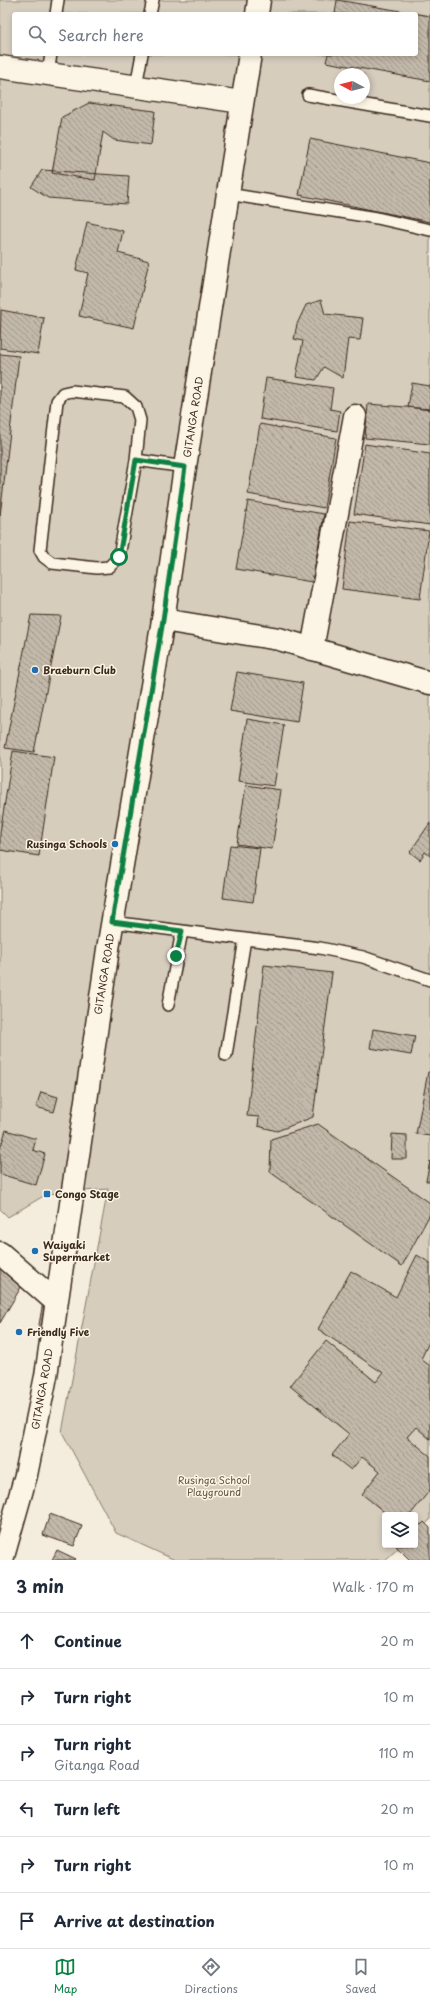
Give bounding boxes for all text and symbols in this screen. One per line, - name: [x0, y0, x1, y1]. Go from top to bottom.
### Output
- search box: [12, 12, 418, 56]
- icon: search: [26, 23, 48, 45]
- text: Search here: [58, 23, 144, 46]
- north arrow: [334, 68, 370, 104]
- street label: GITANGA ROAD: [179, 375, 206, 459]
- route start: [110, 548, 128, 566]
- place label: Braeburn Club: [43, 662, 116, 677]
- marker: Braeburn Club: [30, 665, 40, 675]
- place label: Rusinga Schools: [27, 836, 107, 851]
- marker: Rusinga Schools: [110, 839, 120, 849]
- street label: GITANGA ROAD: [90, 932, 117, 1016]
- route end: [167, 947, 185, 965]
- place label: Congo Stage: [55, 1186, 119, 1201]
- marker: Congo Stage: [42, 1189, 52, 1199]
- place label: Waiyaki Supermarket: [43, 1237, 110, 1264]
- marker: Waiyaki Supermarket: [30, 1246, 40, 1256]
- place label: Friendly Five: [27, 1324, 90, 1340]
- marker: Friendly Five: [14, 1327, 24, 1337]
- street label: GITANGA ROAD: [27, 1347, 56, 1431]
- park label: Rusinga School Playground: [178, 1472, 250, 1500]
- map controls: [382, 1512, 418, 1548]
- button: layers: [382, 1512, 418, 1548]
- text: 3 min: [16, 1573, 64, 1599]
- text: Walk · 170 m: [332, 1577, 414, 1596]
- text: Continue: [54, 1629, 122, 1652]
- icon: ahead: [16, 1630, 38, 1652]
- text: 20 m: [380, 1631, 414, 1650]
- text: Turn right: [54, 1685, 131, 1708]
- icon: right: [16, 1686, 38, 1708]
- text: 10 m: [384, 1687, 414, 1706]
- text: Turn right: [54, 1732, 131, 1755]
- icon: right: [16, 1742, 38, 1764]
- text: 110 m: [379, 1743, 414, 1762]
- text: Gitanga Road: [54, 1755, 140, 1774]
- text: Turn left: [54, 1797, 120, 1820]
- icon: left: [16, 1798, 38, 1820]
- text: 20 m: [380, 1799, 414, 1818]
- text: Turn right: [54, 1853, 131, 1876]
- icon: right: [16, 1854, 38, 1876]
- text: 10 m: [384, 1855, 414, 1874]
- text: Arrive at destination: [54, 1909, 215, 1932]
- icon: arrive: [16, 1910, 38, 1932]
- tab: Map: [54, 1956, 77, 1997]
- tab: Directions: [184, 1956, 238, 1997]
- tab: Saved: [345, 1956, 376, 1997]

